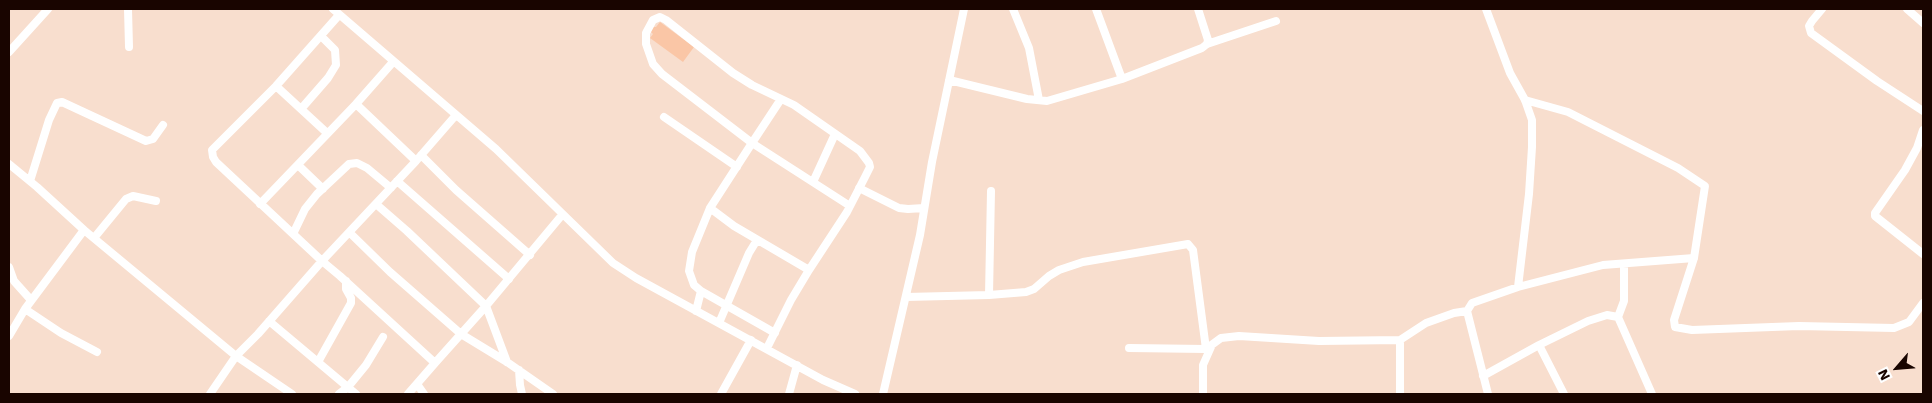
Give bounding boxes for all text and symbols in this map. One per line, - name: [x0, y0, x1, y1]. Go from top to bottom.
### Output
- north arrow: [1872, 343, 1922, 393]
- text: N: [1874, 367, 1893, 383]

